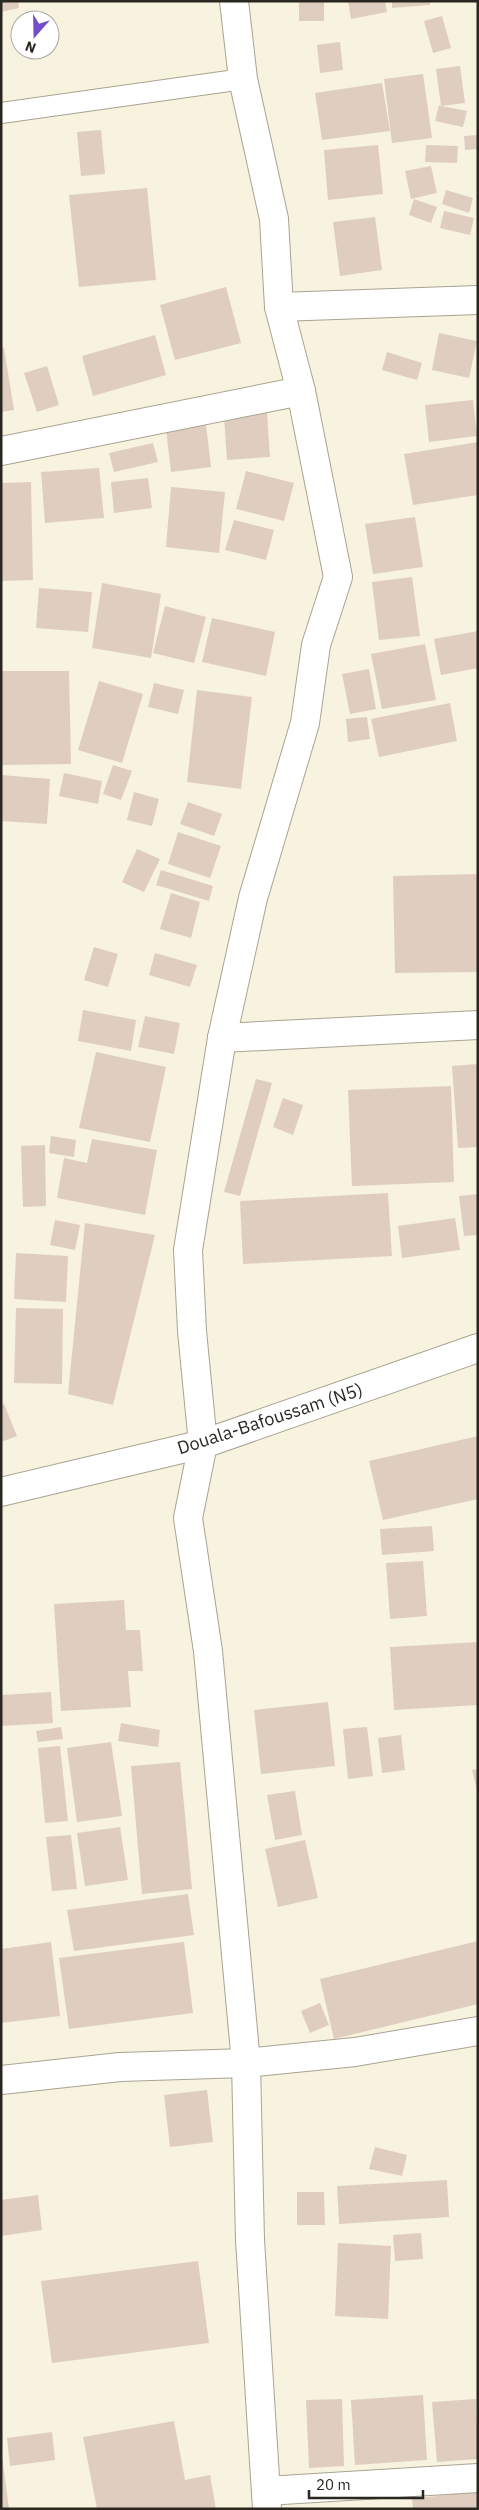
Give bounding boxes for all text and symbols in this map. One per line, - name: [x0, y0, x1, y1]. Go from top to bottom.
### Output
- north arrow: [10, 10, 60, 60]
- text: N: [23, 37, 38, 57]
- street label: Douala-Bafoussam (N5): [174, 1378, 365, 1459]
- scale bar: [309, 2468, 423, 2500]
- text: 20 m: [316, 2475, 351, 2494]

